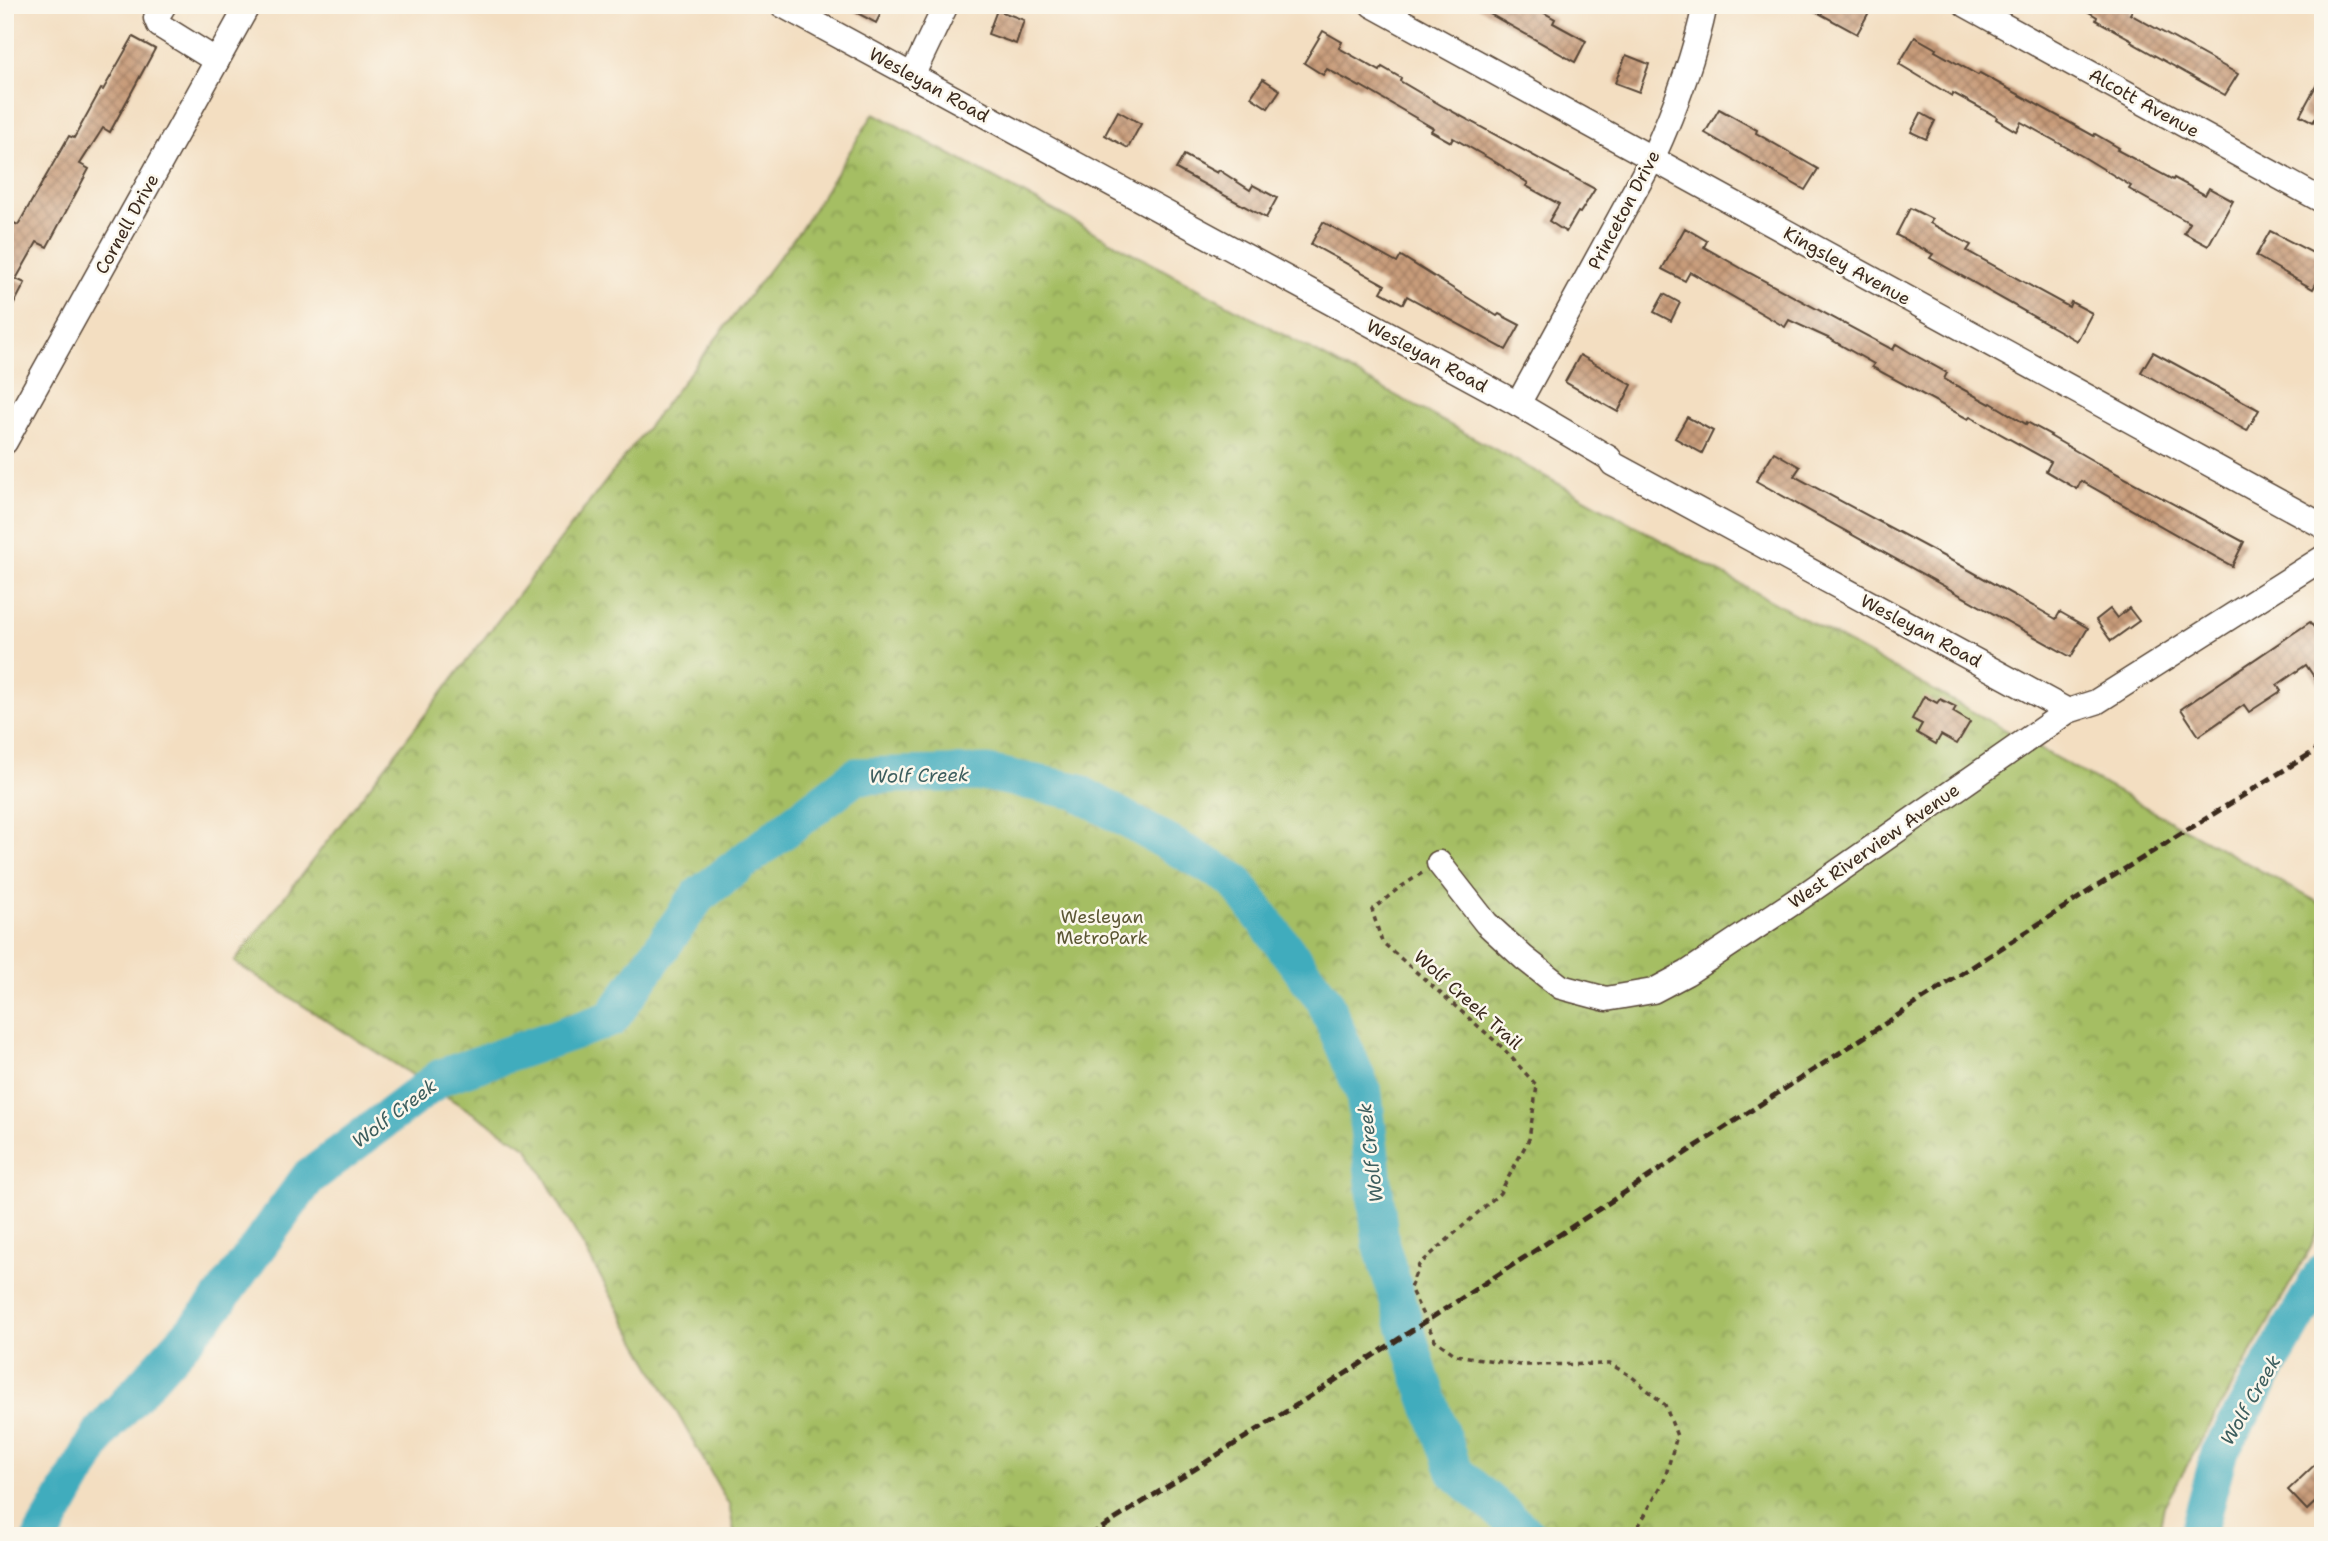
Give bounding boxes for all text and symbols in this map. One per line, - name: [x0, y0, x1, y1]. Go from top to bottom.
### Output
- street label: Wesleyan Road: [865, 42, 993, 128]
- street label: Alcott Avenue: [2084, 63, 2204, 143]
- street label: Princeton Drive: [1582, 146, 1666, 274]
- street label: Cornell Drive: [90, 170, 164, 278]
- street label: Kingsley Avenue: [1779, 221, 1915, 311]
- street label: Wesleyan Road: [1362, 314, 1492, 398]
- street label: Wesleyan Road: [1856, 589, 1986, 673]
- water label: Wolf Creek: [869, 762, 969, 789]
- street label: West Riverview Avenue: [1784, 778, 1964, 914]
- park label: Wesleyan MetroPark: [1056, 905, 1148, 950]
- street label: Wolf Creek Trail: [1409, 945, 1528, 1056]
- water label: Wolf Creek: [347, 1073, 442, 1154]
- water label: Wolf Creek: [1352, 1102, 1389, 1204]
- water label: Wolf Creek: [2215, 1351, 2286, 1450]

